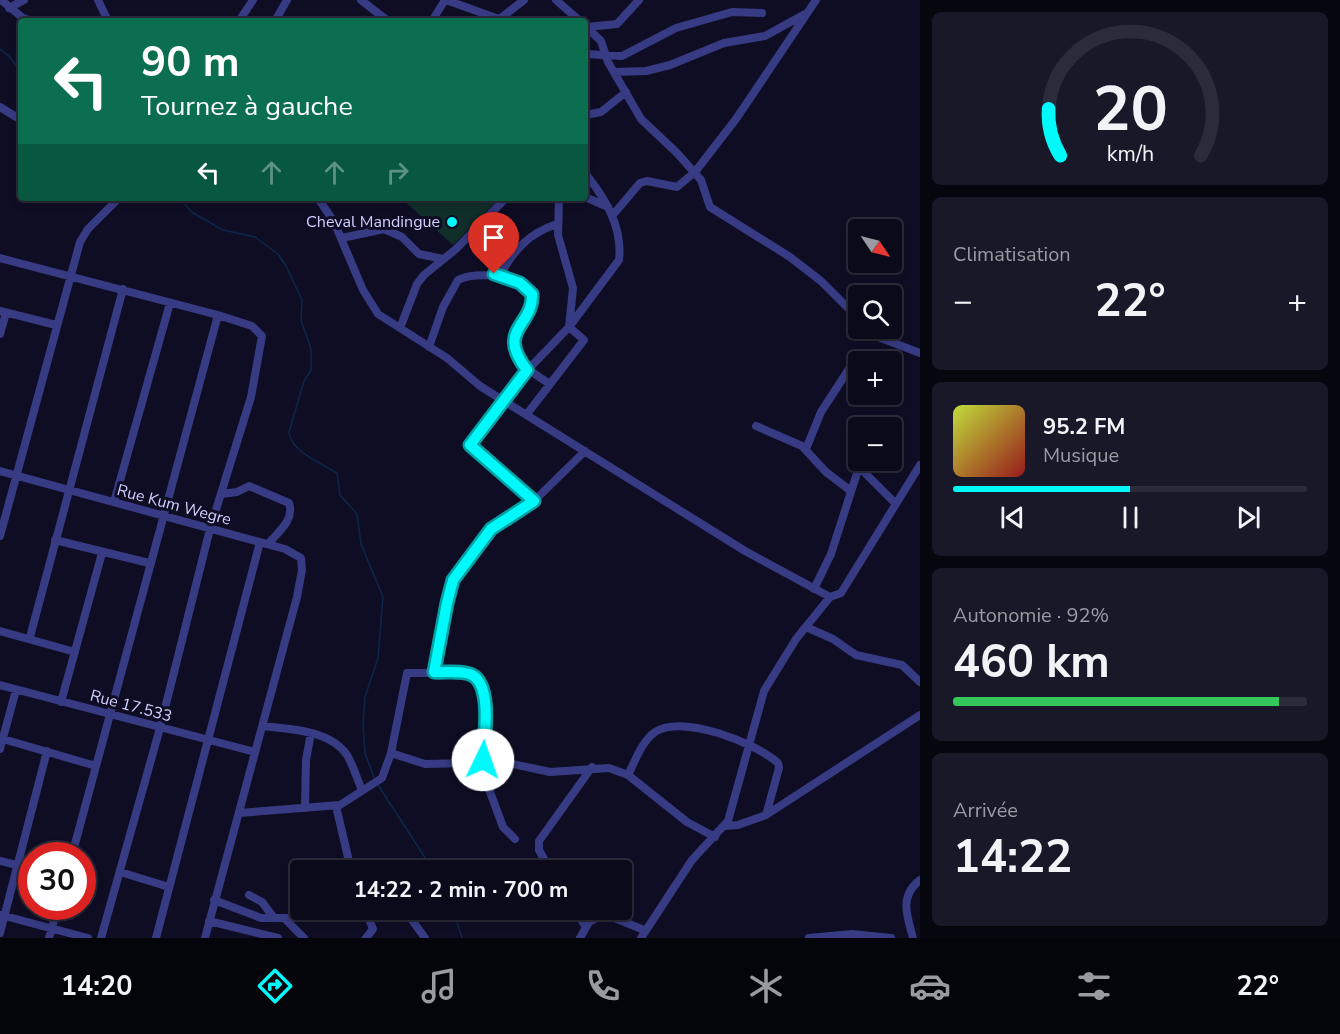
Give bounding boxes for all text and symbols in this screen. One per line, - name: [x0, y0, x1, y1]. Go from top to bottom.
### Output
- text: 90 m: [141, 34, 240, 91]
- icon: left: [42, 42, 120, 120]
- text: 20: [1093, 67, 1167, 152]
- text: Tournez à gauche: [141, 88, 353, 125]
- text: km/h: [1106, 139, 1154, 169]
- icon: left: [192, 156, 225, 189]
- icon: ahead: [255, 156, 288, 189]
- icon: ahead: [318, 156, 351, 189]
- icon: right: [381, 156, 414, 189]
- place label: Cheval Mandingue: [306, 211, 440, 233]
- pin: [468, 212, 519, 274]
- marker: Cheval Mandingue: [445, 215, 459, 229]
- north arrow: [848, 219, 902, 273]
- map controls: [848, 219, 902, 471]
- icon: arrive: [477, 221, 510, 254]
- text: Climatisation: [953, 241, 1071, 268]
- text: 22°: [1094, 271, 1166, 332]
- text: −: [953, 279, 973, 324]
- text: +: [1287, 279, 1307, 324]
- button: search: [848, 285, 902, 339]
- button: +: [848, 351, 902, 405]
- text: 95.2 FM: [1043, 412, 1125, 442]
- button: −: [848, 417, 902, 471]
- text: Musique: [1043, 442, 1119, 469]
- street label: Rue Kum Wegre: [114, 479, 234, 531]
- icon: previous: [996, 501, 1029, 534]
- icon: pause: [1114, 501, 1147, 534]
- icon: next: [1232, 501, 1265, 534]
- text: Autonomie · 92%: [953, 602, 1109, 629]
- text: 460 km: [953, 632, 1110, 693]
- street label: Rue 17.533: [88, 685, 174, 727]
- position arrow: [451, 728, 515, 792]
- text: Arrivée: [953, 797, 1018, 824]
- text: 14:22: [953, 827, 1072, 888]
- speed limit sign: 30: [18, 842, 96, 920]
- text: 14:22 · 2 min · 700 m: [354, 875, 568, 905]
- icon: directions: [254, 965, 296, 1007]
- icon: music: [418, 965, 460, 1007]
- icon: phone: [582, 965, 624, 1007]
- icon: climate: [745, 965, 787, 1007]
- icon: car: [909, 965, 951, 1007]
- icon: filters: [1073, 965, 1115, 1007]
- text: 14:20: [61, 968, 132, 1005]
- text: 22°: [1236, 968, 1279, 1005]

